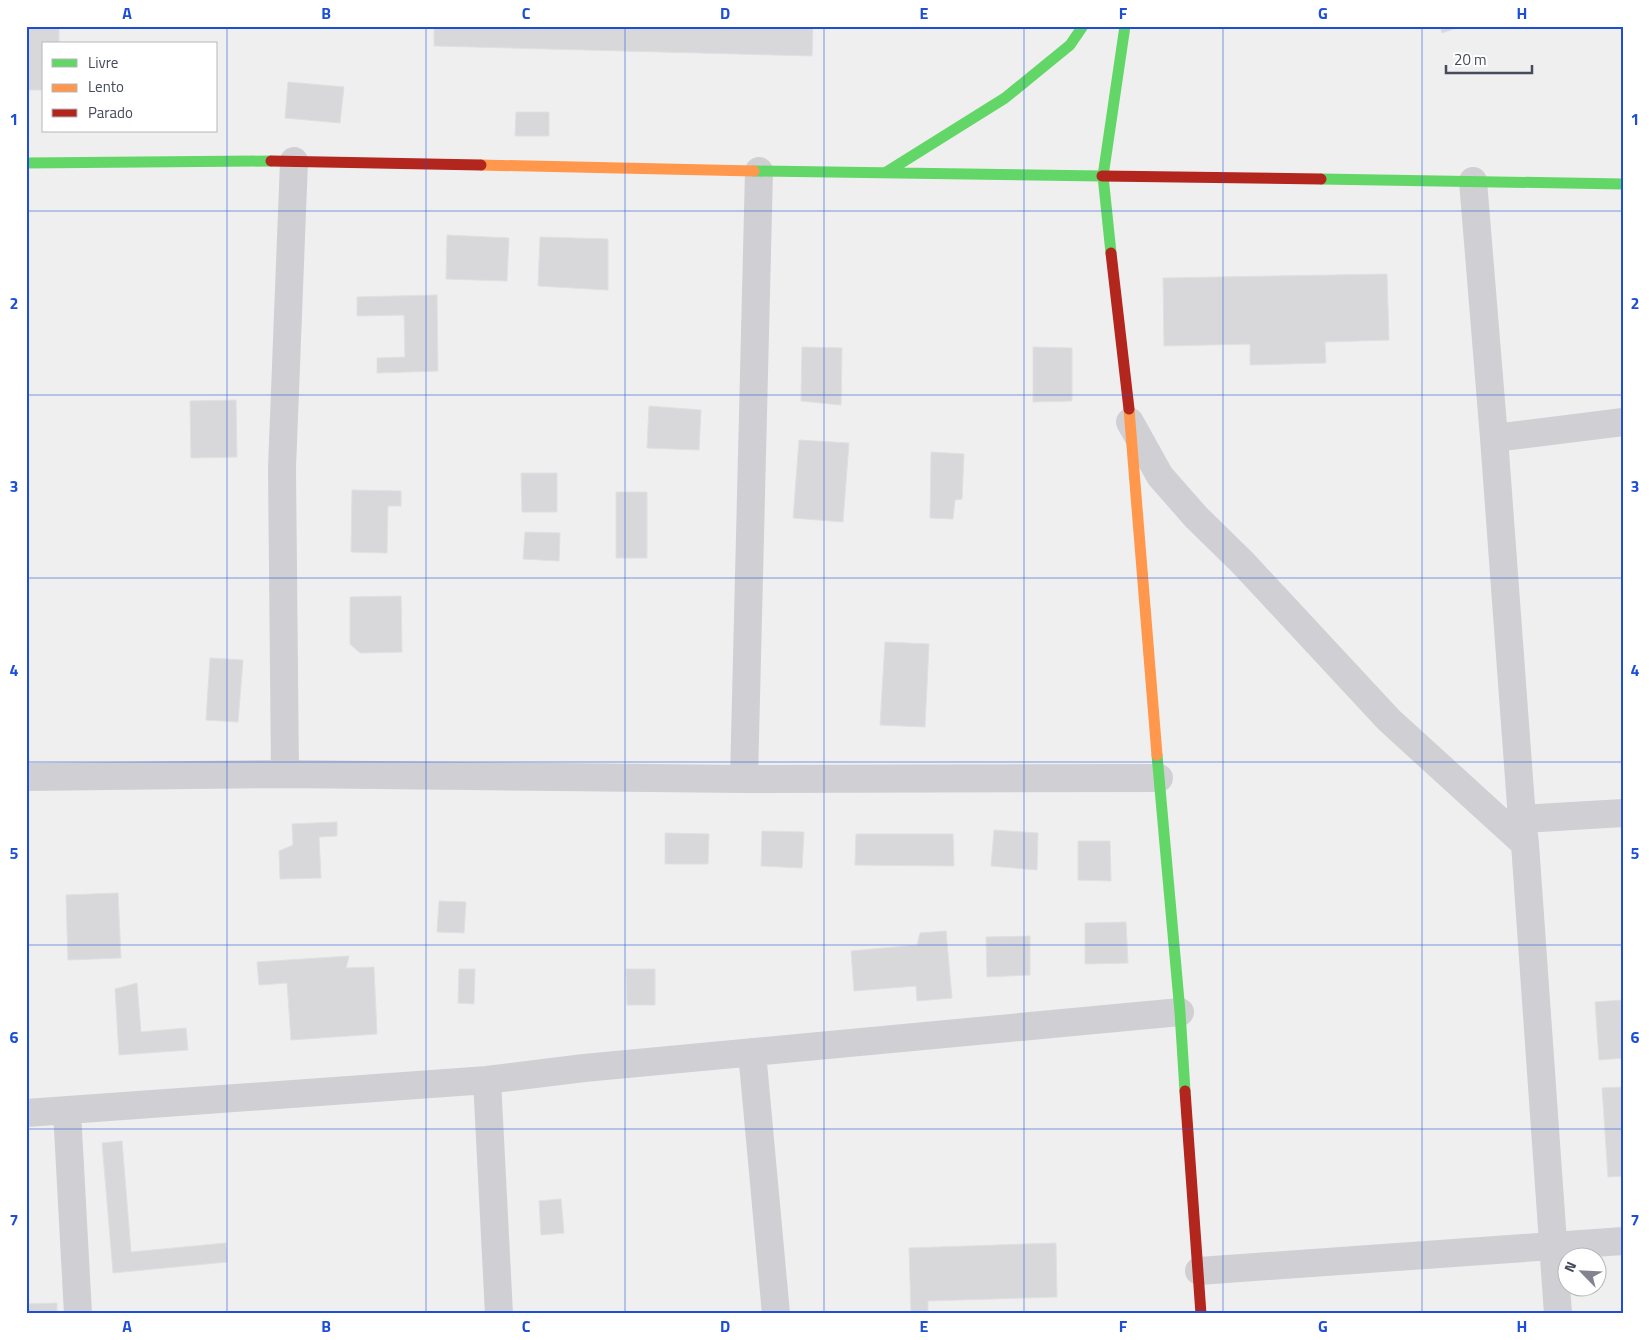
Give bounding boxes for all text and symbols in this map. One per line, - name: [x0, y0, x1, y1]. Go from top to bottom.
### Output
- text: A: [122, 1, 132, 25]
- text: B: [321, 1, 331, 25]
- text: C: [522, 1, 531, 25]
- text: D: [720, 1, 730, 25]
- text: E: [920, 1, 929, 25]
- text: F: [1119, 1, 1128, 25]
- text: G: [1318, 1, 1328, 25]
- text: H: [1517, 1, 1527, 25]
- legend: [42, 42, 218, 132]
- scale bar: [1446, 42, 1533, 74]
- text: 20 m: [1454, 48, 1487, 71]
- text: Livre: [88, 51, 118, 74]
- text: Lento: [88, 75, 124, 98]
- text: Parado: [88, 101, 133, 124]
- text: 1: [10, 107, 18, 131]
- text: 1: [1631, 107, 1639, 131]
- text: 2: [10, 291, 18, 315]
- text: 2: [1631, 291, 1639, 315]
- text: 3: [10, 474, 18, 498]
- text: 3: [1631, 474, 1639, 498]
- text: 4: [10, 658, 19, 682]
- text: 4: [1631, 658, 1640, 682]
- text: 5: [10, 841, 19, 865]
- text: 5: [1631, 841, 1640, 865]
- text: 6: [10, 1025, 19, 1049]
- text: 6: [1631, 1025, 1640, 1049]
- text: 7: [10, 1208, 18, 1232]
- text: 7: [1631, 1208, 1639, 1232]
- north arrow: [1556, 1248, 1606, 1298]
- text: N: [1558, 1258, 1581, 1275]
- text: A: [122, 1314, 132, 1338]
- text: B: [321, 1314, 331, 1338]
- text: C: [522, 1314, 531, 1338]
- text: D: [720, 1314, 730, 1338]
- text: E: [920, 1314, 929, 1338]
- text: F: [1119, 1314, 1128, 1338]
- text: G: [1318, 1314, 1328, 1338]
- text: H: [1517, 1314, 1527, 1338]

